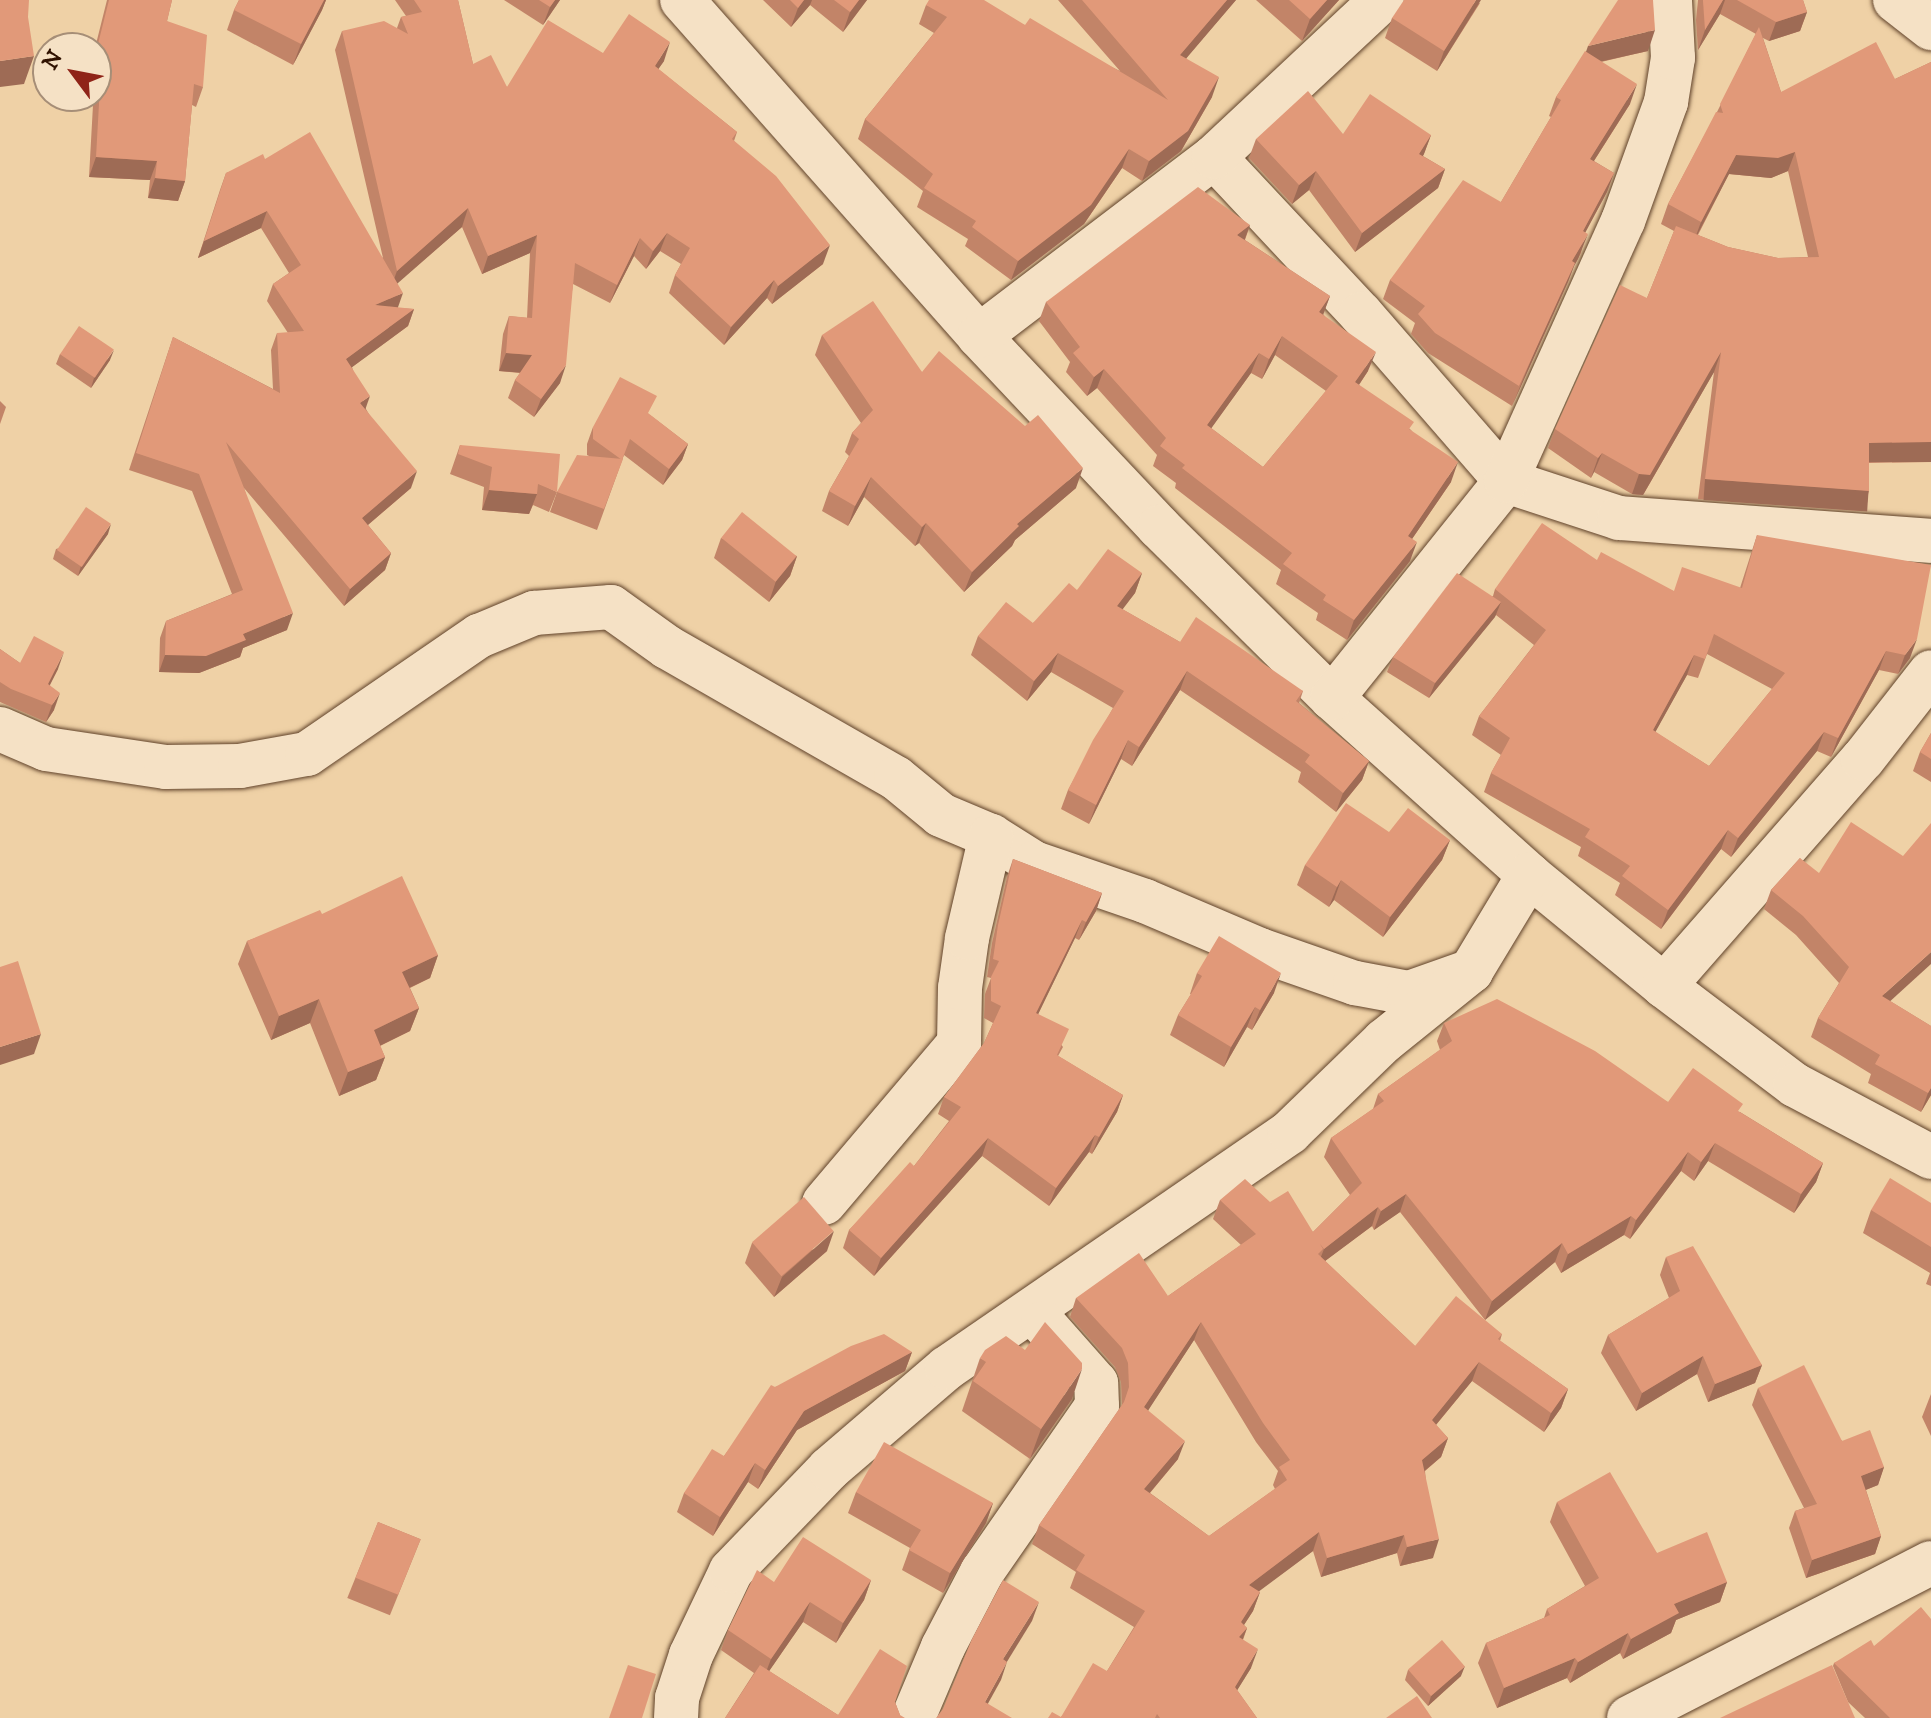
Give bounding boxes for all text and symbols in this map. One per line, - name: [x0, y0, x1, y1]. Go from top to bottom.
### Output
- north arrow: [32, 32, 112, 112]
- text: N: [37, 45, 69, 75]

